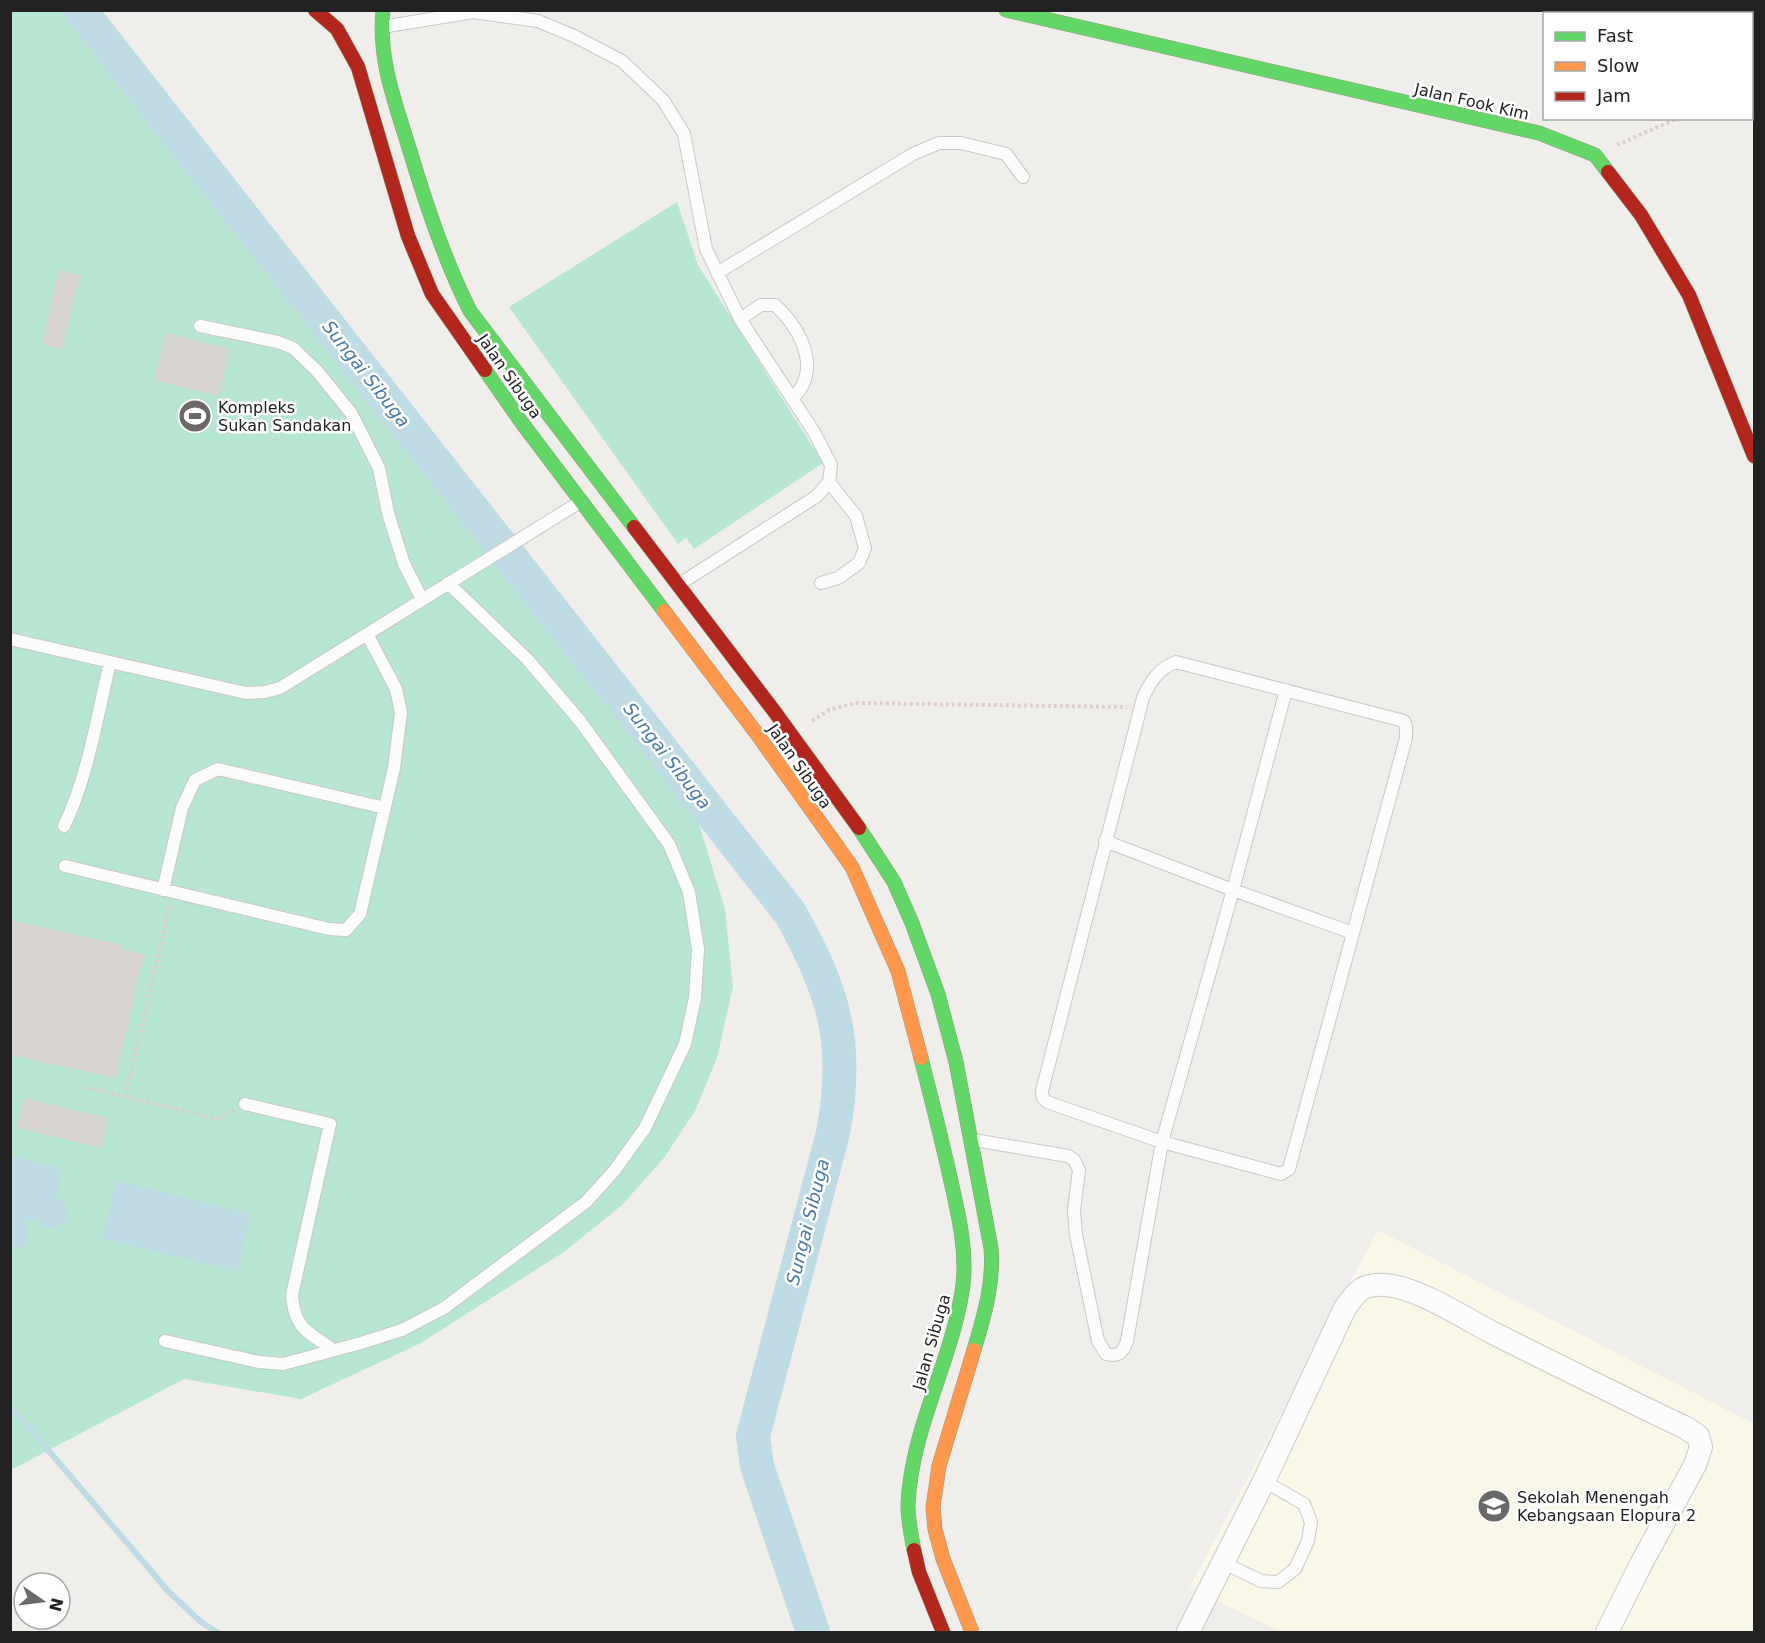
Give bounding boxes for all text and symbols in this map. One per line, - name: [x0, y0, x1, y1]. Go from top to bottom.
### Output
- legend: [1543, 12, 1753, 120]
- text: Fast: [1597, 25, 1633, 46]
- text: Slow: [1597, 55, 1639, 76]
- street label: Jalan Fook Kim: [1412, 79, 1531, 124]
- text: Jam: [1596, 85, 1631, 106]
- water label: Sungai Sibuga: [318, 316, 414, 431]
- street label: Jalan Sibuga: [473, 330, 546, 422]
- sports icon: Kompleks Sukan Sandakan: [177, 398, 213, 434]
- place label: Kompleks Sukan Sandakan: [218, 398, 351, 435]
- water label: Sungai Sibuga: [619, 698, 715, 813]
- street label: Jalan Sibuga: [763, 720, 836, 812]
- water label: Sungai Sibuga: [782, 1157, 833, 1287]
- street label: Jalan Sibuga: [908, 1292, 954, 1393]
- school or university icon: Sekolah Menengah Kebangsaan Elopura 2: [1476, 1488, 1512, 1524]
- place label: Sekolah Menengah Kebangsaan Elopura 2: [1517, 1488, 1696, 1525]
- north arrow: [12, 1571, 72, 1631]
- text: N: [45, 1596, 67, 1613]

